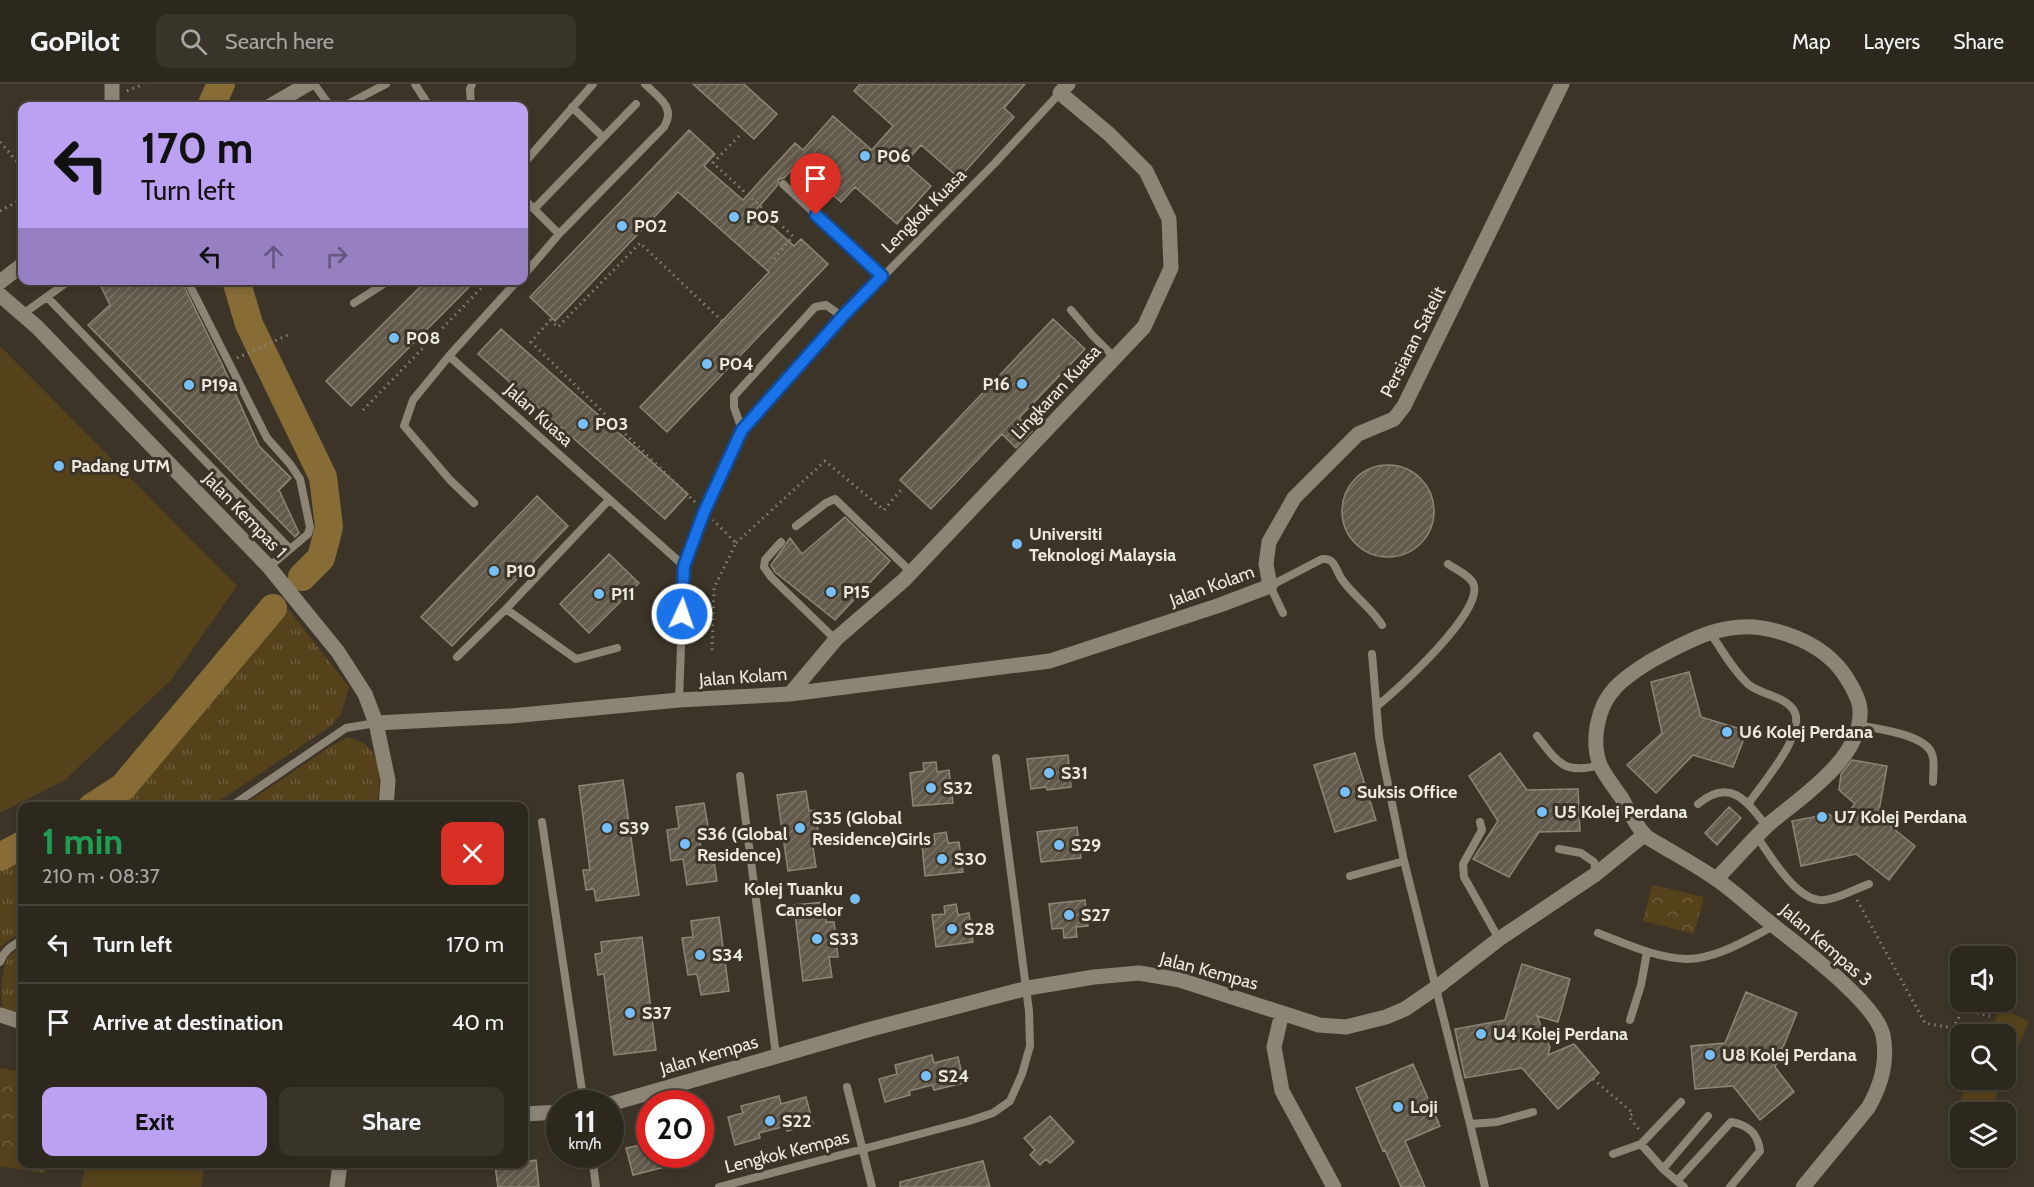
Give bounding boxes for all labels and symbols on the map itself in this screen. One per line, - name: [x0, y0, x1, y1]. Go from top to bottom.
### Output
- place label: P06: [877, 145, 911, 167]
- marker: P06: [858, 149, 872, 163]
- pin: [790, 153, 841, 215]
- street label: Lengkok Kuasa: [877, 164, 971, 258]
- place label: P05: [746, 206, 779, 228]
- marker: P05: [727, 210, 741, 224]
- place label: P02: [634, 215, 667, 237]
- marker: P02: [615, 219, 629, 233]
- street label: Persiaran Satelit: [1376, 283, 1450, 401]
- place label: P08: [406, 327, 440, 349]
- marker: P08: [387, 331, 401, 345]
- street label: Lingkaran Kuasa: [1007, 340, 1105, 444]
- place label: P04: [719, 353, 754, 375]
- marker: P04: [700, 357, 714, 371]
- place label: P16: [983, 373, 1010, 395]
- place label: P19a: [201, 374, 237, 396]
- marker: P16: [1015, 377, 1029, 391]
- marker: P19a: [182, 378, 196, 392]
- street label: Jalan Kuasa: [500, 378, 578, 452]
- place label: P03: [595, 413, 628, 435]
- marker: P03: [576, 417, 590, 431]
- place label: Padang UTM: [71, 455, 170, 477]
- marker: Padang UTM: [52, 459, 66, 473]
- street label: Jalan Kempas 1: [198, 467, 291, 562]
- place label: Universiti Teknologi Malaysia: [1029, 523, 1176, 566]
- marker: Universiti Teknologi Malaysia: [1010, 537, 1024, 551]
- place label: P10: [506, 560, 536, 582]
- street label: Jalan Kolam: [1166, 561, 1257, 612]
- marker: P10: [487, 564, 501, 578]
- place label: P15: [843, 581, 870, 603]
- position arrow: [650, 582, 714, 646]
- place label: P11: [611, 583, 635, 605]
- marker: P15: [824, 585, 838, 599]
- marker: P11: [592, 587, 606, 601]
- street label: Jalan Kolam: [697, 663, 788, 691]
- place label: U6 Kolej Perdana: [1739, 721, 1873, 743]
- marker: U6 Kolej Perdana: [1720, 725, 1734, 739]
- place label: S31: [1061, 762, 1088, 784]
- marker: S31: [1042, 766, 1056, 780]
- place label: S32: [943, 777, 973, 799]
- marker: S32: [924, 781, 938, 795]
- place label: Suksis Office: [1357, 781, 1457, 803]
- marker: Suksis Office: [1338, 785, 1352, 799]
- place label: U5 Kolej Perdana: [1554, 801, 1688, 823]
- marker: U5 Kolej Perdana: [1535, 805, 1549, 819]
- place label: U7 Kolej Perdana: [1834, 806, 1967, 828]
- place label: S35 (Global Residence)Girls: [812, 807, 931, 850]
- marker: U7 Kolej Perdana: [1815, 810, 1829, 824]
- place label: S39: [619, 817, 649, 839]
- marker: S39: [600, 821, 614, 835]
- marker: S35 (Global Residence)Girls: [793, 821, 807, 835]
- place label: S36 (Global Residence): [697, 823, 788, 866]
- place label: S29: [1071, 834, 1101, 856]
- marker: S36 (Global Residence): [678, 837, 692, 851]
- marker: S29: [1052, 838, 1066, 852]
- place label: S30: [954, 848, 987, 870]
- marker: S30: [935, 852, 949, 866]
- place label: Kolej Tuanku Canselor: [744, 878, 843, 921]
- marker: Kolej Tuanku Canselor: [848, 892, 862, 906]
- street label: Jalan Kempas 3: [1775, 898, 1876, 991]
- place label: S27: [1081, 904, 1111, 926]
- marker: S27: [1062, 908, 1076, 922]
- place label: S28: [964, 918, 995, 940]
- marker: S28: [945, 922, 959, 936]
- place label: S33: [829, 928, 859, 950]
- marker: S33: [810, 932, 824, 946]
- place label: S34: [712, 944, 743, 966]
- street label: Jalan Kempas: [1157, 947, 1261, 995]
- marker: S34: [693, 948, 707, 962]
- place label: S37: [642, 1002, 672, 1024]
- marker: S37: [623, 1006, 637, 1020]
- place label: U4 Kolej Perdana: [1493, 1023, 1628, 1045]
- marker: U4 Kolej Perdana: [1474, 1027, 1488, 1041]
- street label: Jalan Kempas: [657, 1031, 760, 1080]
- place label: U8 Kolej Perdana: [1722, 1044, 1857, 1066]
- marker: U8 Kolej Perdana: [1703, 1048, 1717, 1062]
- place label: S24: [938, 1065, 969, 1087]
- marker: S24: [919, 1069, 933, 1083]
- speed limit sign: 20: [636, 1090, 714, 1168]
- place label: Loji: [1410, 1096, 1438, 1118]
- marker: Loji: [1391, 1100, 1405, 1114]
- place label: S22: [782, 1110, 811, 1132]
- marker: S22: [763, 1114, 777, 1128]
- street label: Lengkok Kempas: [722, 1126, 852, 1178]

